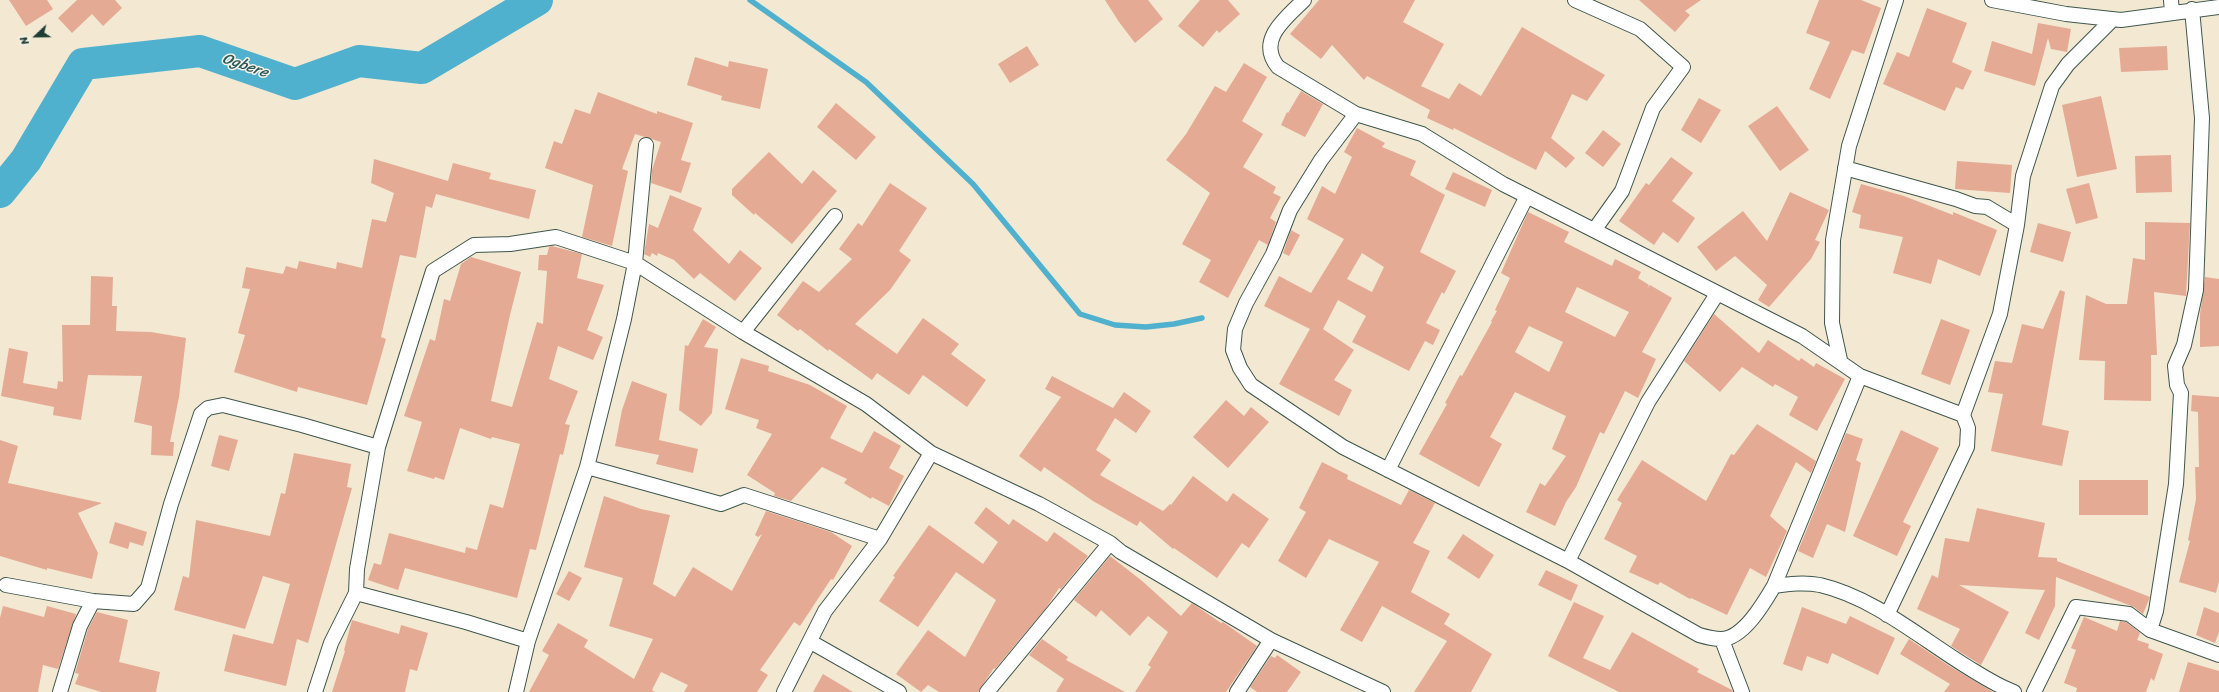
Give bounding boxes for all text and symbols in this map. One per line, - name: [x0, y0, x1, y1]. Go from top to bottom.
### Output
- north arrow: [16, 16, 56, 56]
- text: N: [14, 34, 35, 48]
- water label: Ogbere: [220, 50, 270, 82]

